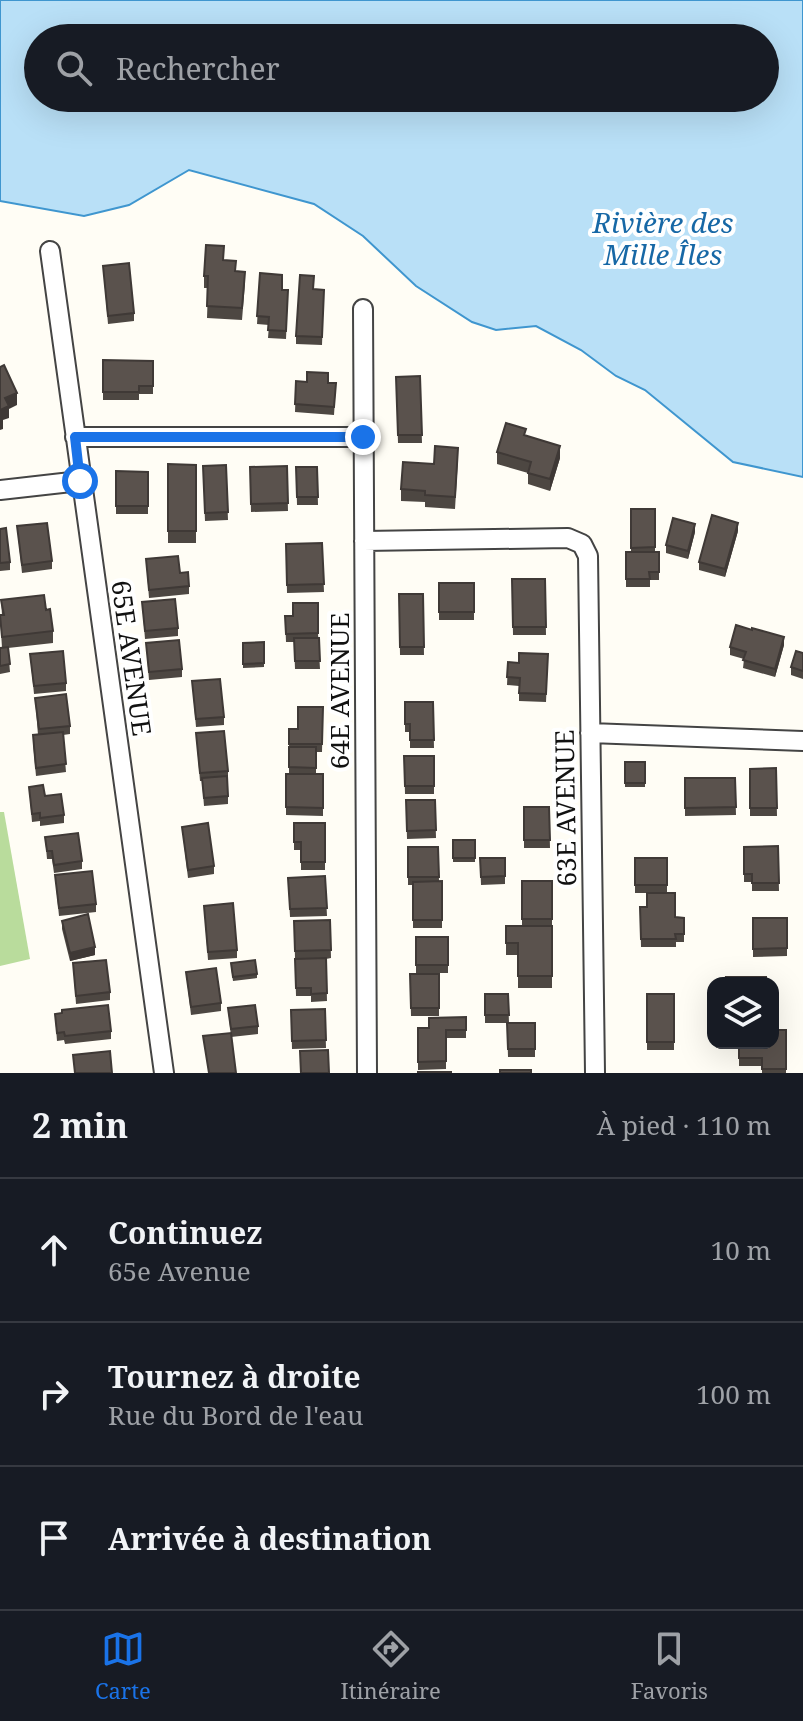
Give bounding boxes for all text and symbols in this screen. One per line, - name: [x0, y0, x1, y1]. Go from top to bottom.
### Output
- search box: [24, 24, 779, 112]
- icon: search: [52, 46, 96, 90]
- text: Rechercher: [116, 48, 280, 89]
- water label: Rivière des Mille Îles: [591, 203, 734, 273]
- route end: [345, 419, 381, 455]
- route start: [62, 463, 98, 499]
- street label: 65E AVENUE: [103, 578, 161, 738]
- street label: 64E AVENUE: [321, 613, 357, 769]
- street label: 63E AVENUE: [546, 729, 584, 887]
- map controls: [707, 977, 779, 1049]
- button: layers: [707, 977, 779, 1049]
- text: 2 min: [32, 1102, 128, 1148]
- text: À pied · 110 m: [597, 1107, 771, 1143]
- text: Continuez: [108, 1212, 262, 1253]
- icon: ahead: [32, 1228, 76, 1272]
- text: 10 m: [711, 1232, 771, 1268]
- text: 65e Avenue: [108, 1253, 251, 1289]
- text: Tournez à droite: [108, 1356, 361, 1397]
- icon: right: [32, 1372, 76, 1416]
- text: 100 m: [696, 1376, 771, 1412]
- text: Rue du Bord de l'eau: [108, 1397, 363, 1433]
- icon: arrive: [32, 1516, 76, 1560]
- text: Arrivée à destination: [108, 1518, 432, 1559]
- tab: Carte: [95, 1627, 151, 1705]
- tab: Itinéraire: [341, 1627, 441, 1705]
- tab: Favoris: [631, 1627, 708, 1705]

